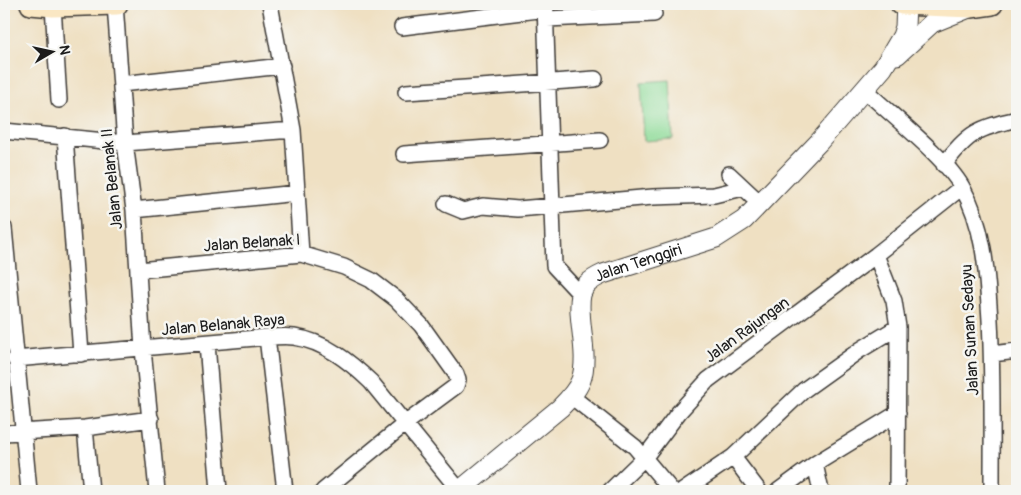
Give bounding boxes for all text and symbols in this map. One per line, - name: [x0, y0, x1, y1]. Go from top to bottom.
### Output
- north arrow: [28, 28, 78, 78]
- text: N: [55, 44, 73, 56]
- street label: Jalan Belanak II: [97, 127, 127, 231]
- street label: Jalan Belanak I: [203, 230, 301, 256]
- street label: Jalan Tenggiri: [591, 240, 684, 287]
- street label: Jalan Sunan Sedayu: [957, 264, 983, 396]
- street label: Jalan Rajungan: [701, 293, 793, 367]
- street label: Jalan Belanak Raya: [160, 310, 286, 340]

